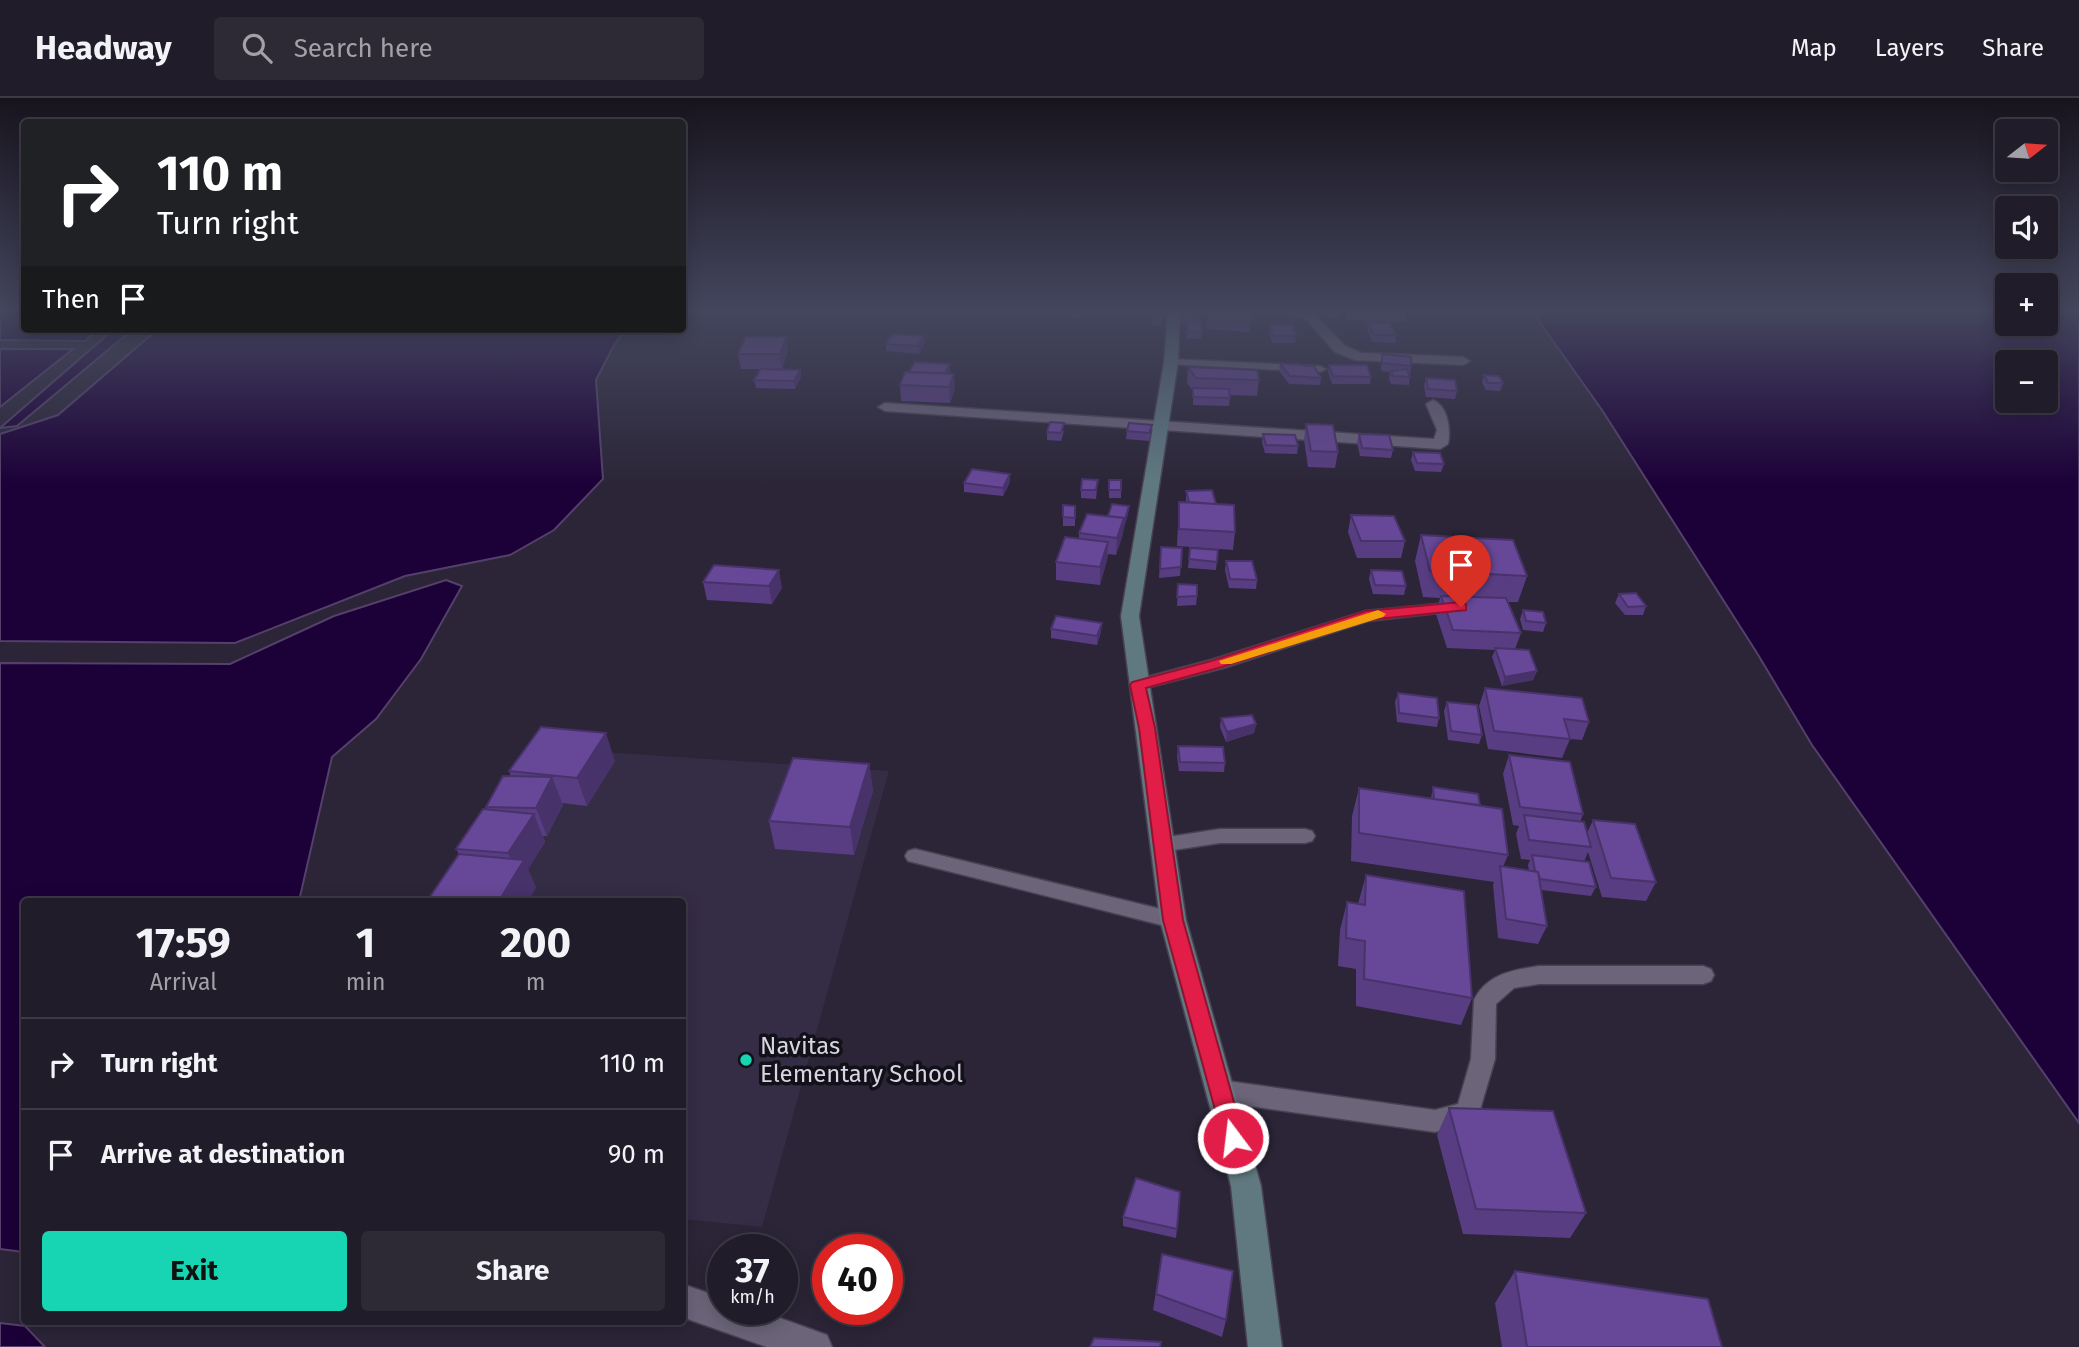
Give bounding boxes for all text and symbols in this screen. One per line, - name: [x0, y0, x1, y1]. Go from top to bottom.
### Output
- search box: [214, 17, 704, 80]
- text: Headway: [35, 28, 172, 68]
- icon: search: [238, 29, 276, 67]
- text: Search here: [294, 33, 433, 64]
- text: Map: [1791, 34, 1837, 62]
- text: Layers: [1875, 34, 1944, 62]
- text: Share: [1982, 34, 2044, 62]
- north arrow: [1995, 119, 2058, 182]
- map controls: [1995, 119, 2058, 413]
- text: 110 m: [157, 144, 283, 203]
- icon: right: [42, 147, 133, 238]
- button: sound: [1995, 196, 2058, 259]
- text: Turn right: [157, 204, 299, 242]
- button: +: [1995, 273, 2058, 336]
- icon: arrive: [114, 280, 152, 318]
- text: Then: [42, 284, 100, 315]
- button: −: [1995, 350, 2058, 413]
- pin: [1431, 535, 1491, 607]
- icon: arrive: [1442, 546, 1480, 584]
- text: 17:59: [136, 918, 231, 968]
- text: 1: [356, 918, 375, 968]
- text: 200: [500, 918, 571, 968]
- text: Arrival: [150, 968, 217, 996]
- text: min: [346, 968, 385, 996]
- text: m: [526, 968, 546, 996]
- place label: Navitas Elementary School: [760, 1032, 963, 1088]
- icon: right: [42, 1045, 80, 1083]
- text: Turn right: [101, 1048, 218, 1079]
- text: 110 m: [599, 1048, 665, 1079]
- marker: Navitas Elementary School: [738, 1052, 754, 1068]
- position arrow: [1196, 1101, 1270, 1175]
- icon: arrive: [42, 1136, 80, 1174]
- text: Arrive at destination: [101, 1139, 345, 1170]
- text: 90 m: [608, 1139, 665, 1170]
- button: Exit: [42, 1231, 347, 1311]
- button: Share: [361, 1231, 665, 1311]
- speed limit sign: 40: [812, 1234, 903, 1325]
- text: 37: [735, 1249, 770, 1291]
- text: km/h: [730, 1286, 775, 1308]

